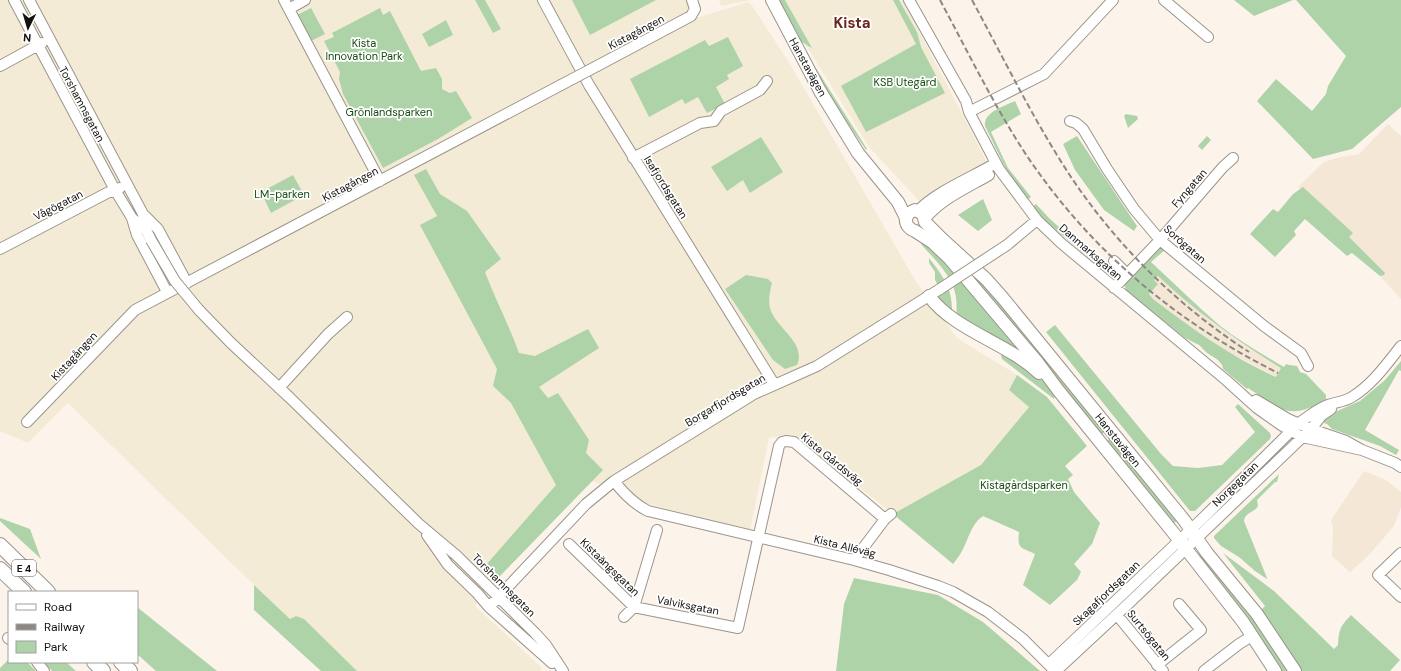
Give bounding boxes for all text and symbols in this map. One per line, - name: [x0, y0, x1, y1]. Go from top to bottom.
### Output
- north arrow: [8, 8, 48, 48]
- street label: Kistagången: [606, 11, 666, 53]
- district label: Kista: [834, 13, 870, 33]
- text: N: [23, 31, 32, 45]
- street label: Hanstavägen: [786, 35, 830, 99]
- park label: Kista Innovation Park: [325, 36, 403, 63]
- street label: Torshamnsgatan: [56, 64, 108, 144]
- park label: KSB Utegård: [874, 75, 937, 89]
- park label: Grönlandsparken: [346, 105, 432, 119]
- street label: Isafjordsgatan: [641, 153, 691, 221]
- street label: Kistagången: [320, 163, 380, 205]
- street label: Fyngatan: [1168, 166, 1210, 210]
- street label: Vågögatan: [31, 187, 85, 223]
- park label: LM-parken: [254, 187, 310, 201]
- street label: Danmarksgatan: [1057, 221, 1125, 283]
- street label: Sorögatan: [1161, 222, 1209, 266]
- street label: Kistagången: [48, 329, 100, 383]
- street label: Borgarfjordsgatan: [682, 371, 768, 429]
- street label: Hanstavägen: [1092, 410, 1144, 470]
- street label: Kista Gårdsväg: [798, 430, 866, 488]
- street label: Norgegatan: [1209, 459, 1261, 509]
- park label: Kistagårdsparken: [980, 478, 1068, 492]
- street label: Kista Alléväg: [813, 532, 877, 560]
- street label: Kistaängsgatan: [577, 535, 643, 599]
- street label: Torshamnsgatan: [469, 550, 539, 620]
- street label: Skagafjordsgatan: [1070, 557, 1142, 629]
- road number: E 4: [12, 560, 36, 576]
- legend: [8, 591, 138, 663]
- street label: Valviksgatan: [656, 592, 720, 618]
- text: Road: [44, 599, 72, 615]
- street label: Surtsögatan: [1124, 607, 1174, 663]
- text: Railway: [44, 619, 85, 635]
- text: Park: [44, 639, 68, 655]

